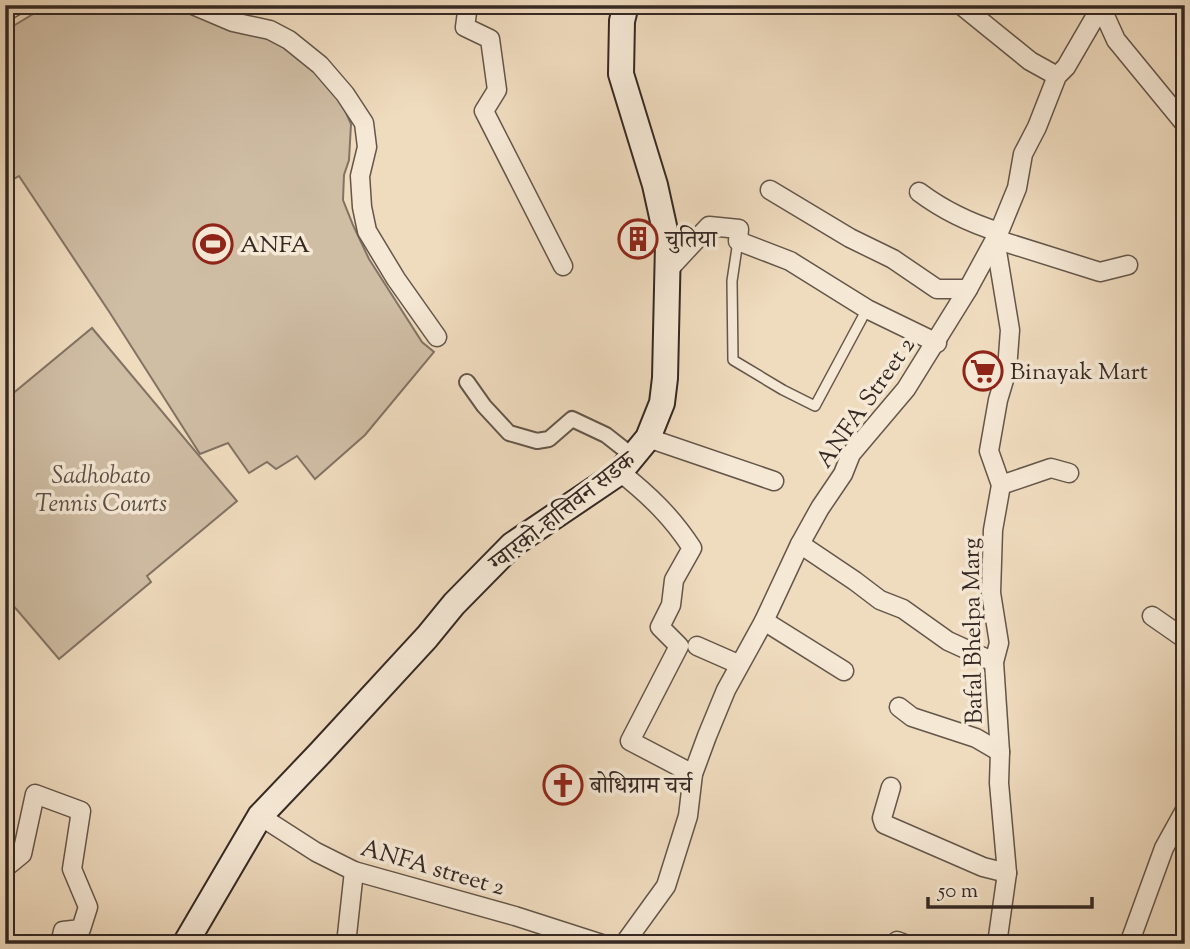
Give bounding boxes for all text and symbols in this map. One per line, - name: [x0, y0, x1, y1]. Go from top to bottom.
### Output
- building icon: चुतिया: [617, 218, 659, 260]
- sports icon: ANFA: [192, 223, 234, 265]
- place label: चुतिया: [664, 224, 718, 258]
- place label: ANFA: [240, 229, 311, 263]
- street label: ANFA Street 2: [809, 331, 925, 476]
- supermarket icon: Binayak Mart: [962, 350, 1004, 392]
- place label: Binayak Mart: [1010, 356, 1148, 390]
- street label: ग्वारको-हात्तिवन सडक: [482, 443, 645, 581]
- park label: Sadhobato Tennis Courts: [35, 460, 167, 522]
- street label: Bafal Bhelpa Marg: [955, 537, 993, 725]
- church icon: बोधिग्राम चर्च: [542, 764, 584, 806]
- place label: बोधिग्राम चर्च: [589, 770, 693, 804]
- street label: ANFA street 2: [356, 832, 509, 906]
- scale bar: [928, 865, 1092, 909]
- text: 50 m: [937, 877, 978, 907]

